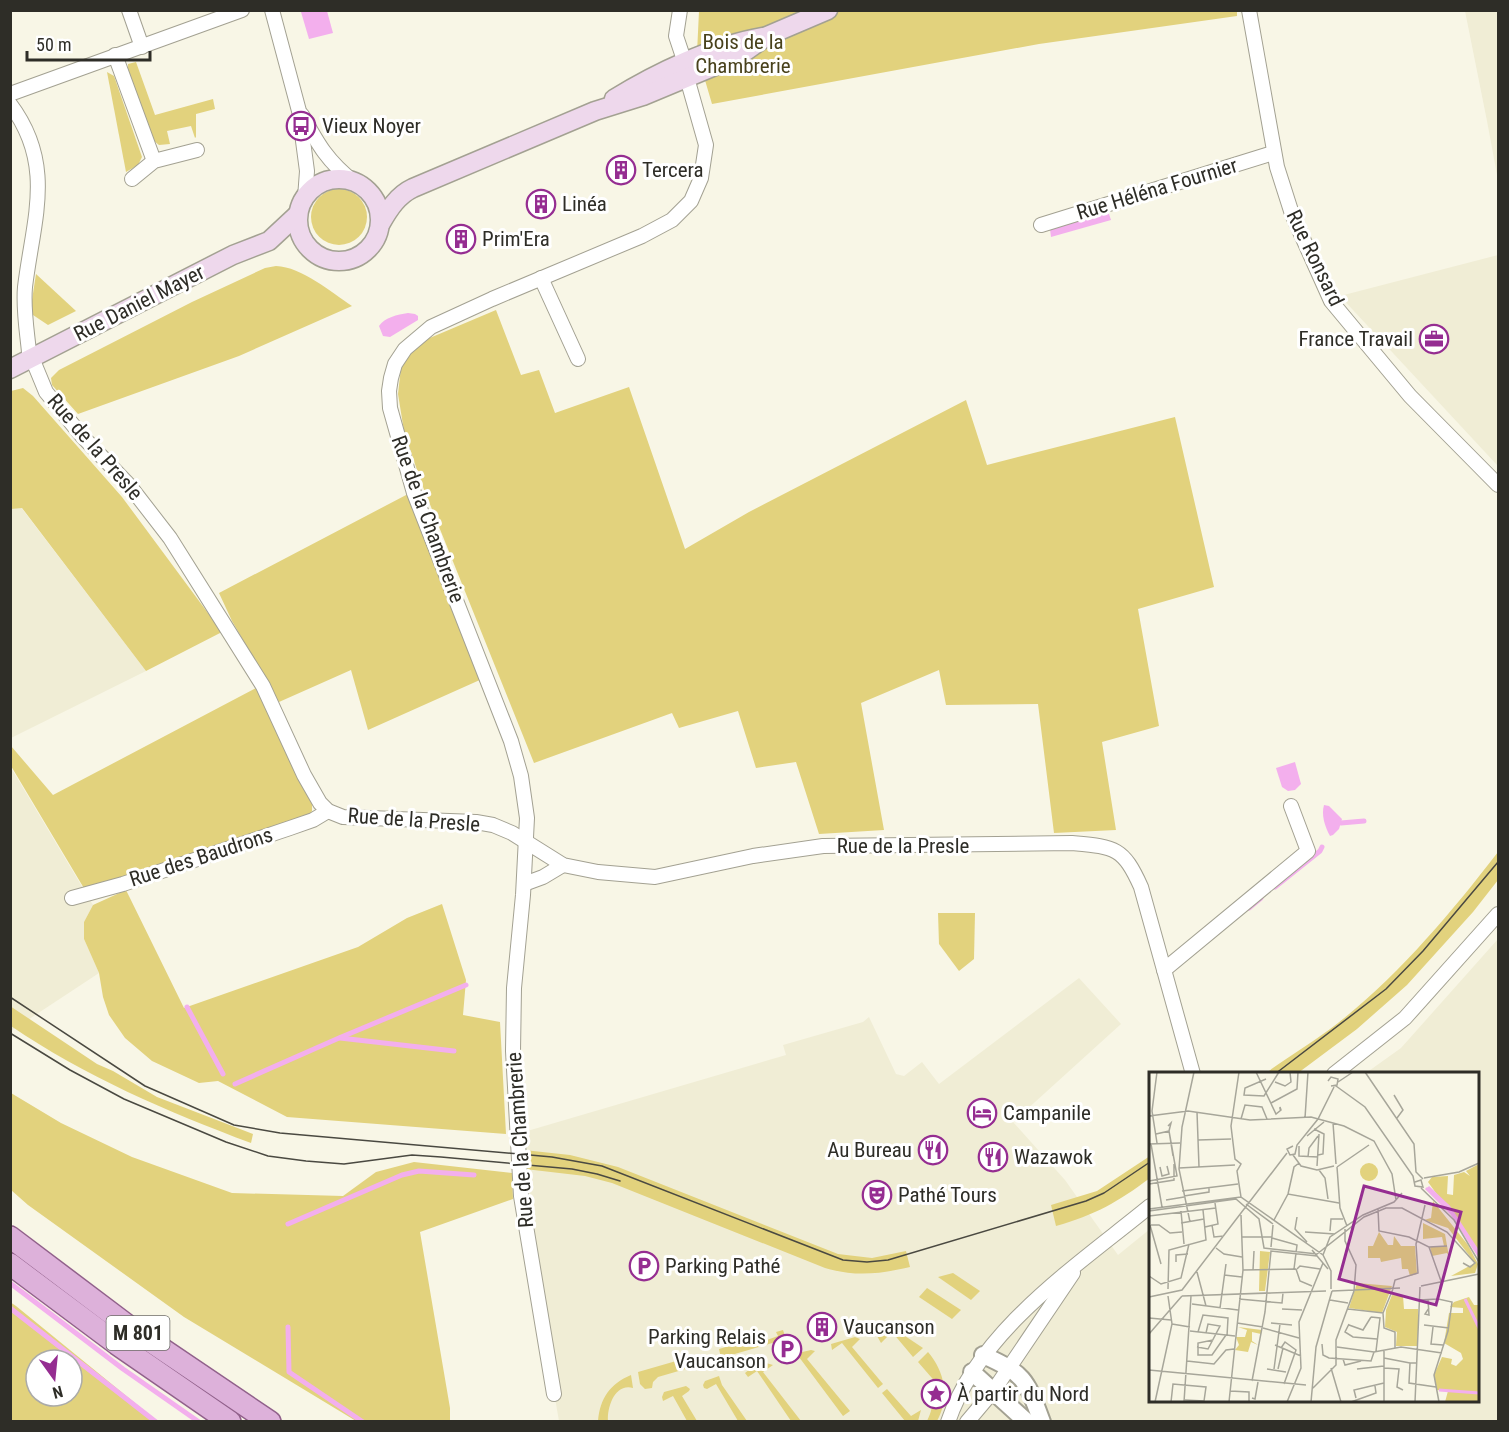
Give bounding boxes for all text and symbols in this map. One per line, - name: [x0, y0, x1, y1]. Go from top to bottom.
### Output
- scale bar: [27, 24, 150, 62]
- park label: Bois de la Chambrerie: [695, 30, 791, 78]
- text: 50 m: [36, 34, 71, 55]
- bus stop icon: Vieux Noyer: [285, 110, 317, 142]
- place label: Vieux Noyer: [322, 114, 421, 138]
- street label: Rue Héléna Fournier: [1074, 153, 1240, 225]
- building icon: Tercera: [605, 154, 637, 186]
- place label: Tercera: [642, 158, 704, 182]
- building icon: Linéa: [525, 188, 557, 220]
- place label: Linéa: [562, 192, 607, 216]
- street label: Rue Ronsard: [1281, 206, 1349, 310]
- building icon: Prim'Era: [445, 223, 477, 255]
- place label: Prim'Era: [482, 227, 550, 251]
- street label: Rue Daniel Mayer: [70, 260, 208, 346]
- office icon: France Travail: [1418, 323, 1450, 355]
- place label: France Travail: [1298, 327, 1413, 351]
- street label: Rue de la Presle: [42, 389, 148, 505]
- street label: Rue de la Chambrerie: [387, 432, 469, 606]
- street label: Rue de la Presle: [347, 803, 481, 837]
- street label: Rue des Baudrons: [126, 823, 276, 891]
- street label: Rue de la Presle: [837, 834, 969, 858]
- street label: Rue de la Chambrerie: [502, 1051, 538, 1229]
- inset map: [1149, 1072, 1479, 1402]
- hotel icon: Campanile: [966, 1097, 998, 1129]
- place label: Campanile: [1003, 1101, 1091, 1125]
- restaurant icon: Au Bureau: [917, 1134, 949, 1166]
- place label: Au Bureau: [827, 1138, 912, 1162]
- restaurant icon: Wazawok: [977, 1141, 1009, 1173]
- place label: Wazawok: [1014, 1145, 1093, 1169]
- theatre icon: Pathé Tours: [861, 1179, 893, 1211]
- place label: Pathé Tours: [898, 1183, 997, 1207]
- parking icon: Parking Pathé: [628, 1250, 660, 1282]
- place label: Parking Pathé: [665, 1254, 781, 1278]
- building icon: Vaucanson: [806, 1311, 838, 1343]
- place label: Vaucanson: [843, 1315, 935, 1339]
- road number: M 801: [106, 1316, 170, 1350]
- place label: Parking Relais Vaucanson: [648, 1325, 766, 1373]
- parking icon: Parking Relais Vaucanson: [771, 1333, 803, 1365]
- north arrow: [24, 1348, 84, 1408]
- place icon: À partir du Nord: [920, 1378, 952, 1410]
- text: N: [51, 1382, 65, 1402]
- place label: À partir du Nord: [957, 1382, 1089, 1406]

